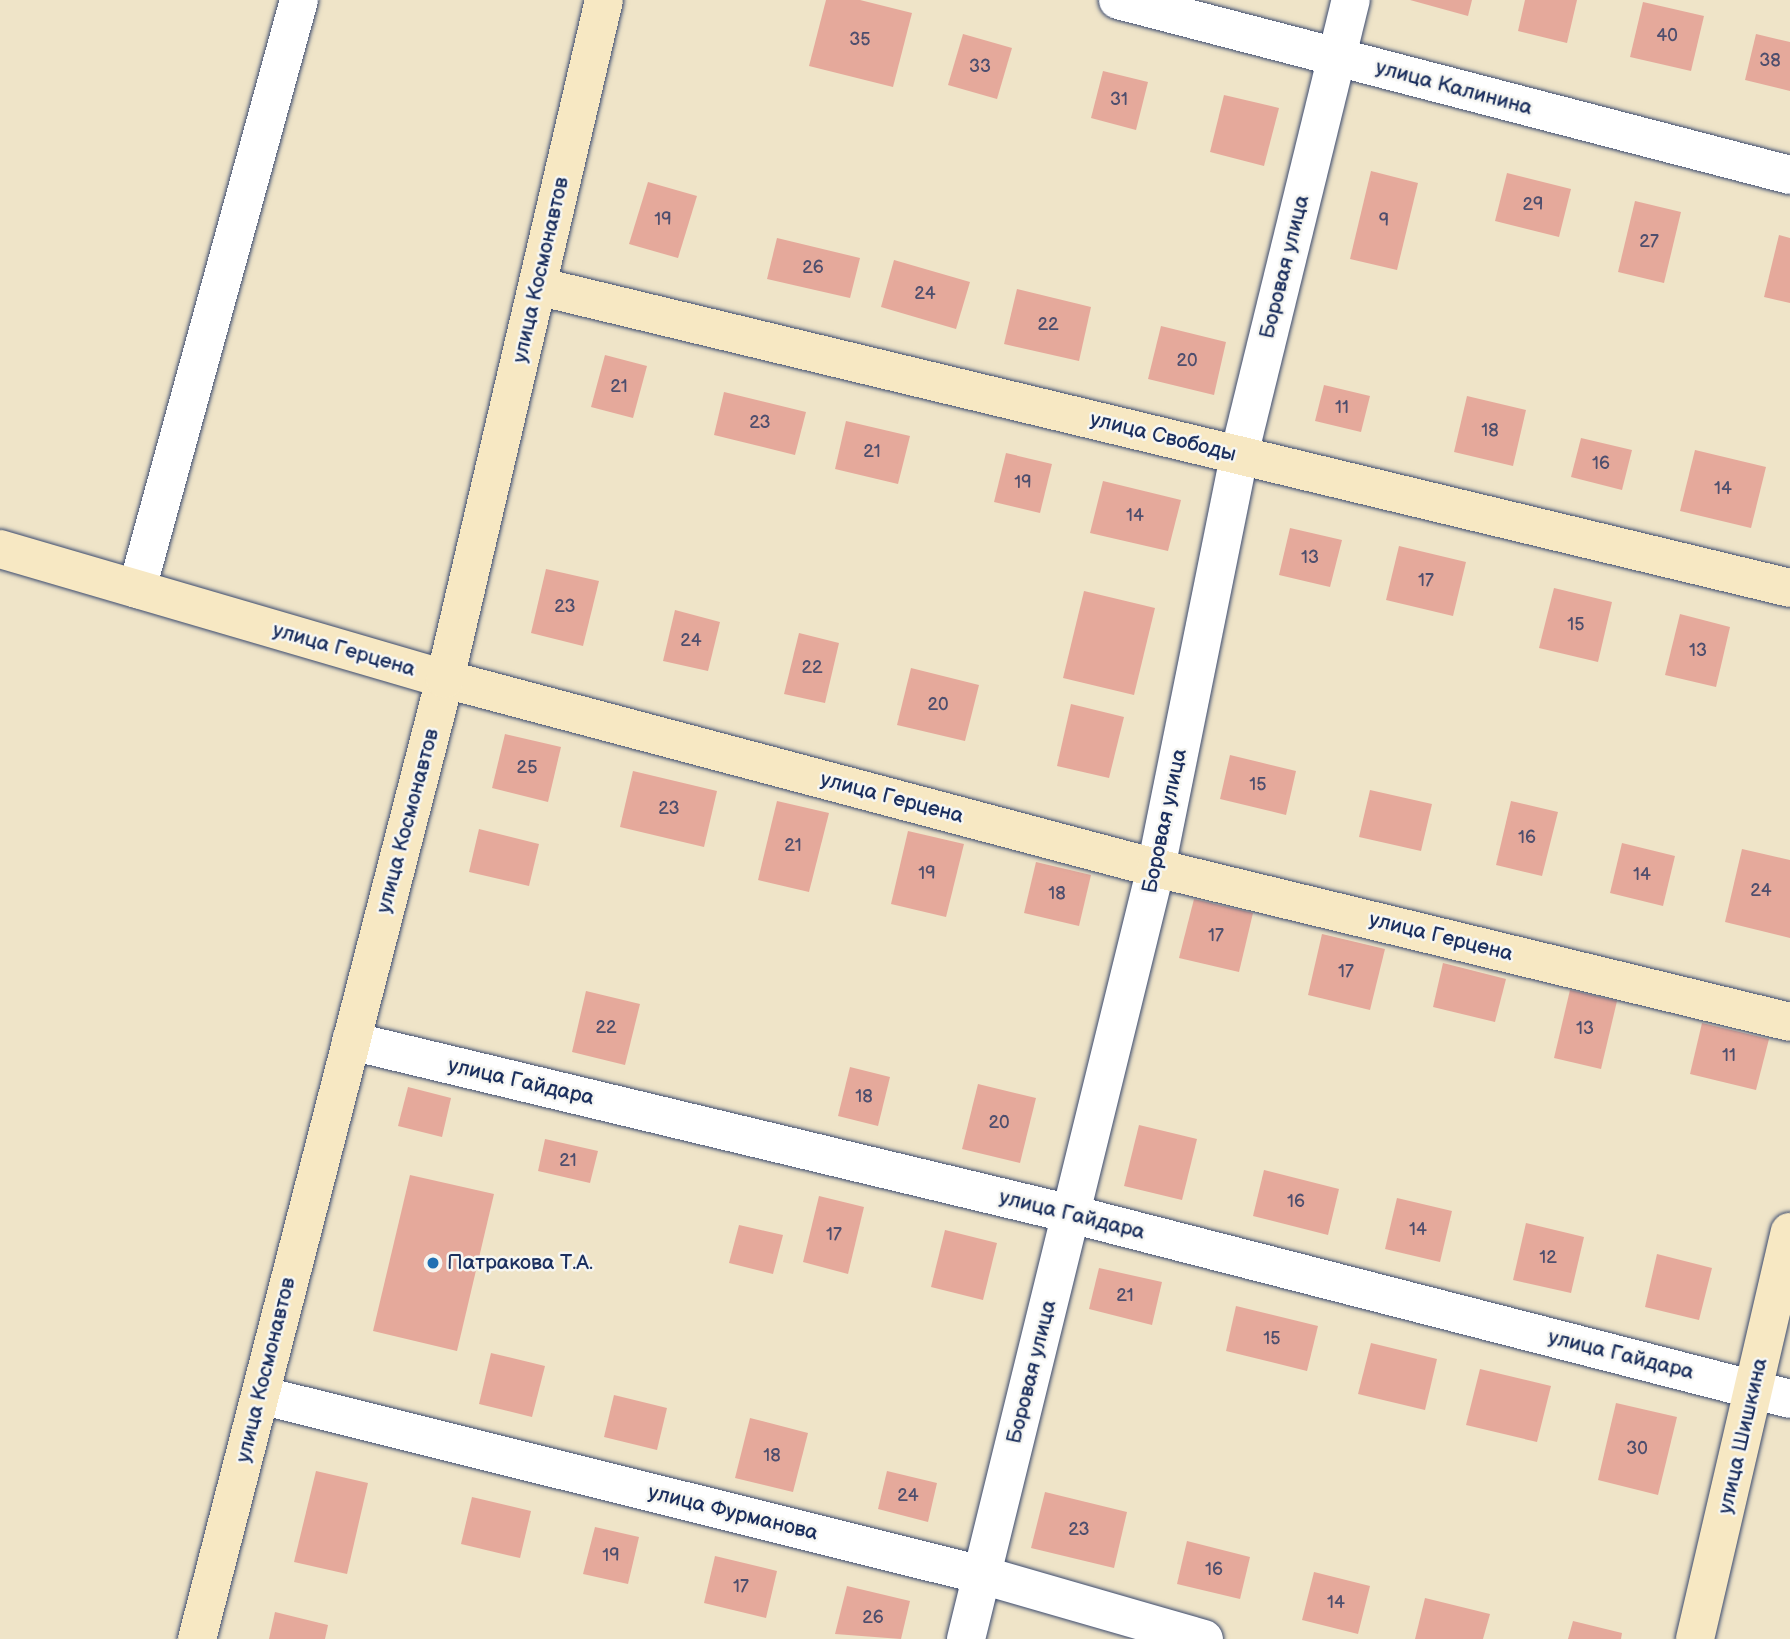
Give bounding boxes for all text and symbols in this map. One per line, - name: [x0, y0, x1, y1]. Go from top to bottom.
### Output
- house number: 40: [1656, 25, 1678, 47]
- house number: 35: [849, 29, 871, 51]
- house number: 38: [1759, 50, 1781, 72]
- street label: улица Калинина: [1373, 55, 1535, 121]
- house number: 33: [969, 56, 991, 78]
- house number: 31: [1110, 89, 1128, 111]
- street label: улица Космонавтов: [507, 175, 575, 365]
- street label: Боровая улица: [1255, 193, 1315, 341]
- house number: 29: [1522, 194, 1544, 216]
- house number: 19: [654, 209, 672, 231]
- house number: 9: [1379, 210, 1389, 232]
- house number: 27: [1639, 231, 1659, 253]
- house number: 26: [802, 257, 824, 279]
- house number: 24: [914, 283, 936, 305]
- house number: 22: [1037, 314, 1059, 336]
- house number: 20: [1176, 350, 1198, 372]
- house number: 21: [610, 376, 628, 398]
- house number: 11: [1335, 397, 1349, 419]
- street label: улица Свободы: [1087, 407, 1239, 467]
- house number: 23: [749, 412, 771, 434]
- house number: 18: [1481, 420, 1499, 442]
- house number: 21: [863, 441, 881, 463]
- house number: 16: [1592, 453, 1610, 475]
- house number: 19: [1014, 472, 1032, 494]
- house number: 14: [1714, 478, 1732, 500]
- house number: 14: [1126, 505, 1144, 527]
- house number: 13: [1301, 547, 1319, 569]
- house number: 17: [1418, 570, 1434, 592]
- house number: 23: [554, 596, 576, 618]
- house number: 15: [1567, 614, 1585, 636]
- street label: улица Герцена: [270, 618, 418, 682]
- house number: 24: [680, 630, 702, 652]
- house number: 13: [1689, 640, 1707, 662]
- house number: 22: [801, 657, 823, 679]
- house number: 20: [927, 694, 949, 716]
- street label: улица Космонавтов: [371, 726, 445, 916]
- street label: Боровая улица: [1137, 746, 1193, 896]
- house number: 25: [517, 757, 537, 779]
- street label: улица Герцена: [818, 767, 966, 829]
- house number: 15: [1249, 774, 1267, 796]
- house number: 23: [658, 798, 680, 820]
- house number: 16: [1518, 827, 1536, 849]
- house number: 21: [784, 835, 802, 857]
- house number: 19: [918, 863, 936, 885]
- house number: 14: [1633, 864, 1651, 886]
- house number: 24: [1750, 880, 1772, 902]
- house number: 18: [1048, 883, 1066, 905]
- street label: улица Герцена: [1367, 907, 1515, 967]
- house number: 17: [1208, 925, 1224, 947]
- house number: 17: [1338, 961, 1354, 983]
- house number: 22: [595, 1017, 617, 1039]
- house number: 13: [1576, 1018, 1594, 1040]
- house number: 11: [1722, 1045, 1736, 1067]
- street label: улица Гайдара: [445, 1053, 597, 1111]
- house number: 18: [855, 1086, 873, 1108]
- house number: 20: [988, 1112, 1010, 1134]
- house number: 21: [559, 1150, 577, 1172]
- street label: улица Гайдара: [997, 1185, 1147, 1245]
- house number: 16: [1287, 1191, 1305, 1213]
- house number: 14: [1409, 1219, 1427, 1241]
- house number: 17: [826, 1224, 842, 1246]
- house number: 12: [1539, 1247, 1557, 1269]
- place label: Патракова Т.А.: [447, 1250, 593, 1276]
- marker: Патракова Т.А.: [425, 1255, 441, 1271]
- street label: улица Космонавтов: [231, 1275, 301, 1465]
- house number: 21: [1116, 1285, 1134, 1307]
- street label: Боровая улица: [1002, 1298, 1062, 1446]
- street label: улица Гайдара: [1546, 1325, 1696, 1385]
- house number: 15: [1263, 1328, 1281, 1350]
- street label: улица Шишкина: [1713, 1356, 1773, 1516]
- house number: 30: [1626, 1438, 1648, 1460]
- house number: 18: [763, 1445, 781, 1467]
- street label: улица Фурманова: [646, 1480, 820, 1546]
- house number: 24: [897, 1485, 919, 1507]
- house number: 23: [1068, 1519, 1090, 1541]
- house number: 19: [602, 1545, 620, 1567]
- house number: 16: [1205, 1559, 1223, 1581]
- house number: 17: [733, 1576, 749, 1598]
- house number: 14: [1327, 1592, 1345, 1614]
- house number: 26: [862, 1607, 884, 1629]

